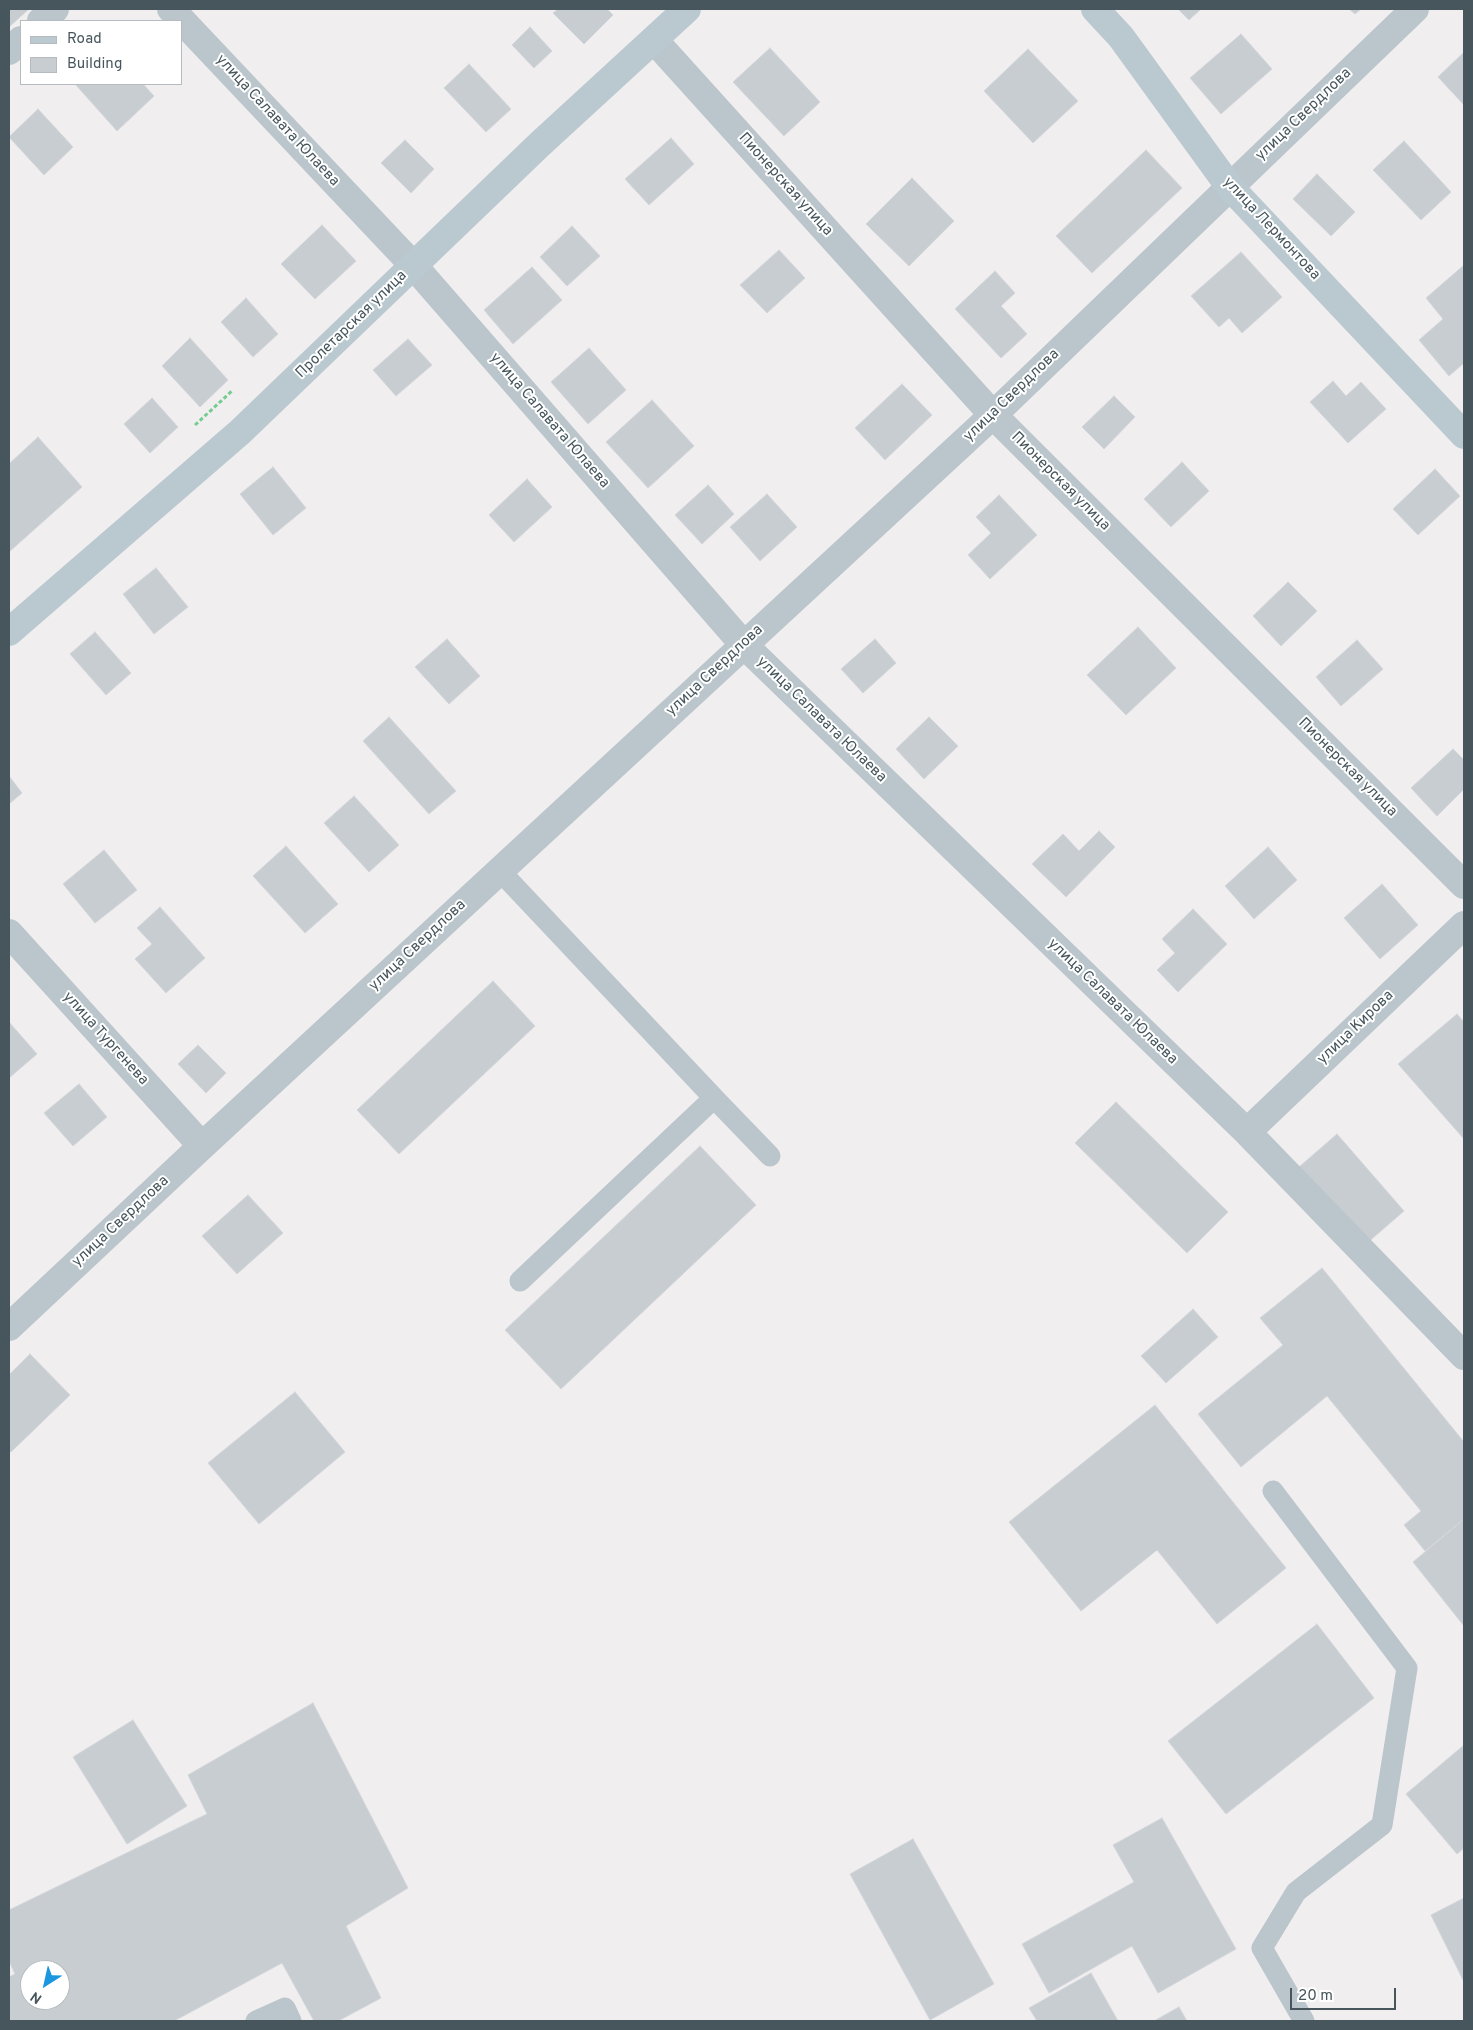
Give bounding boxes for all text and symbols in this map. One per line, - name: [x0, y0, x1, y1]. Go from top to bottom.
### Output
- legend: [20, 20, 182, 85]
- text: Road: [67, 30, 102, 49]
- street label: улица Салавата Юлаева: [211, 51, 343, 191]
- text: Building: [67, 55, 122, 74]
- street label: улица Свердлова: [1253, 65, 1355, 165]
- street label: Пионерская улица: [734, 130, 836, 240]
- street label: улица Лермонтова: [1219, 174, 1323, 284]
- street label: Пролетарская улица: [293, 267, 411, 383]
- street label: улица Свердлова: [961, 346, 1063, 446]
- street label: улица Салавата Юлаева: [485, 350, 613, 492]
- street label: Пионерская улица: [1007, 429, 1113, 535]
- street label: улица Свердлова: [663, 622, 767, 720]
- street label: улица Салавата Юлаева: [752, 653, 890, 787]
- street label: Пионерская улица: [1294, 715, 1400, 821]
- street label: улица Свердлова: [366, 897, 470, 995]
- street label: улица Салавата Юлаева: [1043, 935, 1181, 1069]
- street label: улица Кирова: [1314, 987, 1398, 1069]
- street label: улица Тургенева: [58, 989, 152, 1089]
- street label: улица Свердлова: [69, 1173, 173, 1271]
- north arrow: [20, 1960, 70, 2010]
- scale bar: [1293, 1978, 1399, 2010]
- text: N: [28, 1987, 46, 2007]
- text: 20 m: [1298, 1987, 1333, 2006]

